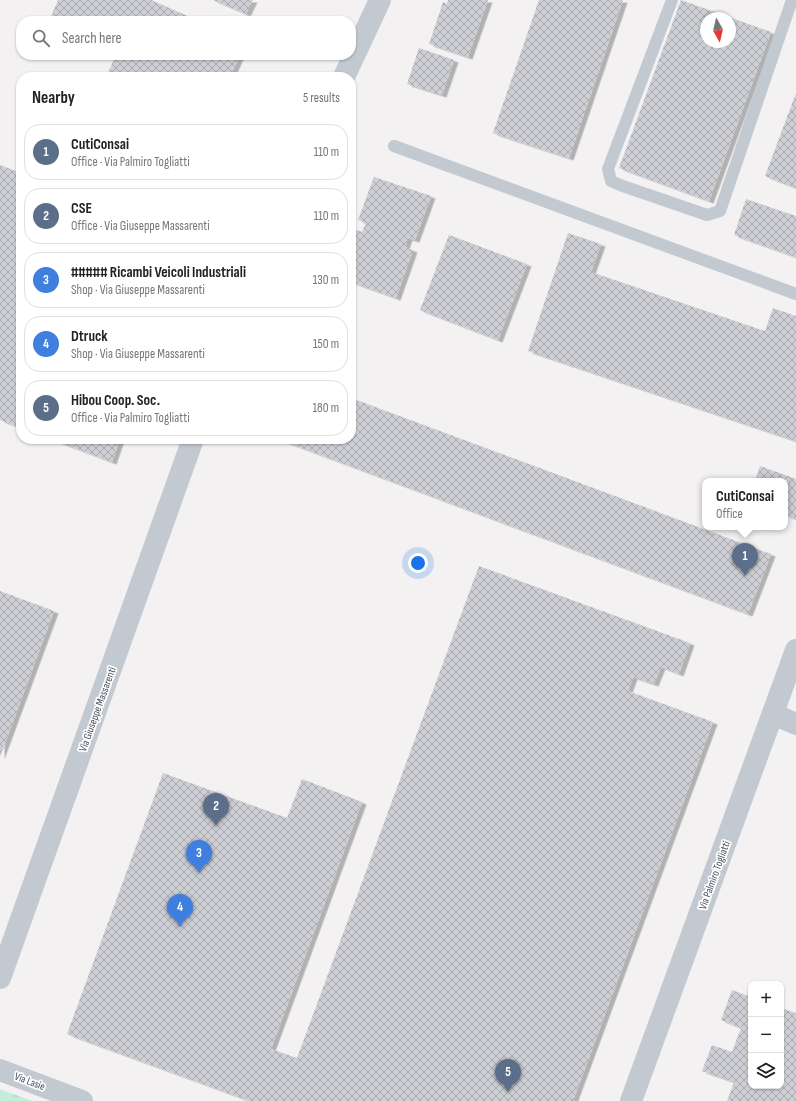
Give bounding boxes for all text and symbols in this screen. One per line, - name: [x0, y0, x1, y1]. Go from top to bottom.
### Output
- north arrow: [700, 12, 736, 48]
- search box: [16, 16, 356, 60]
- icon: search: [30, 27, 52, 49]
- text: Search here: [62, 29, 122, 48]
- text: Nearby: [32, 88, 75, 108]
- text: 5 results: [303, 90, 340, 106]
- text: CutiConsai: [71, 135, 129, 154]
- text: 1: [43, 144, 49, 160]
- text: 110 m: [314, 144, 339, 160]
- text: Office · Via Palmiro Togliatti: [71, 154, 190, 170]
- text: CSE: [71, 199, 92, 218]
- text: 2: [43, 208, 49, 224]
- text: 110 m: [314, 208, 339, 224]
- text: Office · Via Giuseppe Massarenti: [71, 218, 210, 234]
- text: ##### Ricambi Veicoli Industriali: [71, 263, 246, 282]
- text: 3: [43, 272, 49, 288]
- text: 130 m: [313, 272, 339, 288]
- text: Shop · Via Giuseppe Massarenti: [71, 282, 205, 298]
- text: Dtruck: [71, 327, 108, 346]
- text: 4: [43, 336, 49, 352]
- text: 150 m: [313, 336, 339, 352]
- text: Shop · Via Giuseppe Massarenti: [71, 346, 205, 362]
- text: Hibou Coop. Soc.: [71, 391, 160, 410]
- text: 5: [43, 400, 49, 416]
- text: 180 m: [313, 400, 339, 416]
- text: Office · Via Palmiro Togliatti: [71, 410, 190, 426]
- popup: [702, 478, 788, 530]
- text: CutiConsai: [716, 487, 774, 506]
- text: Office: [716, 506, 743, 522]
- pin: 1: [732, 543, 758, 576]
- your location: [408, 553, 428, 573]
- street label: Via Giuseppe Massarenti: [76, 665, 119, 753]
- pin: 2: [203, 793, 229, 826]
- street label: Via Palmiro Togliatti: [696, 839, 733, 911]
- pin: 3: [186, 840, 212, 873]
- pin: 4: [167, 894, 193, 927]
- map controls: [748, 981, 784, 1089]
- button: +: [748, 981, 784, 1017]
- button: −: [748, 1017, 784, 1053]
- button: layers: [748, 1053, 784, 1089]
- pin: 5: [495, 1059, 521, 1092]
- street label: Via Lasie: [13, 1070, 47, 1093]

